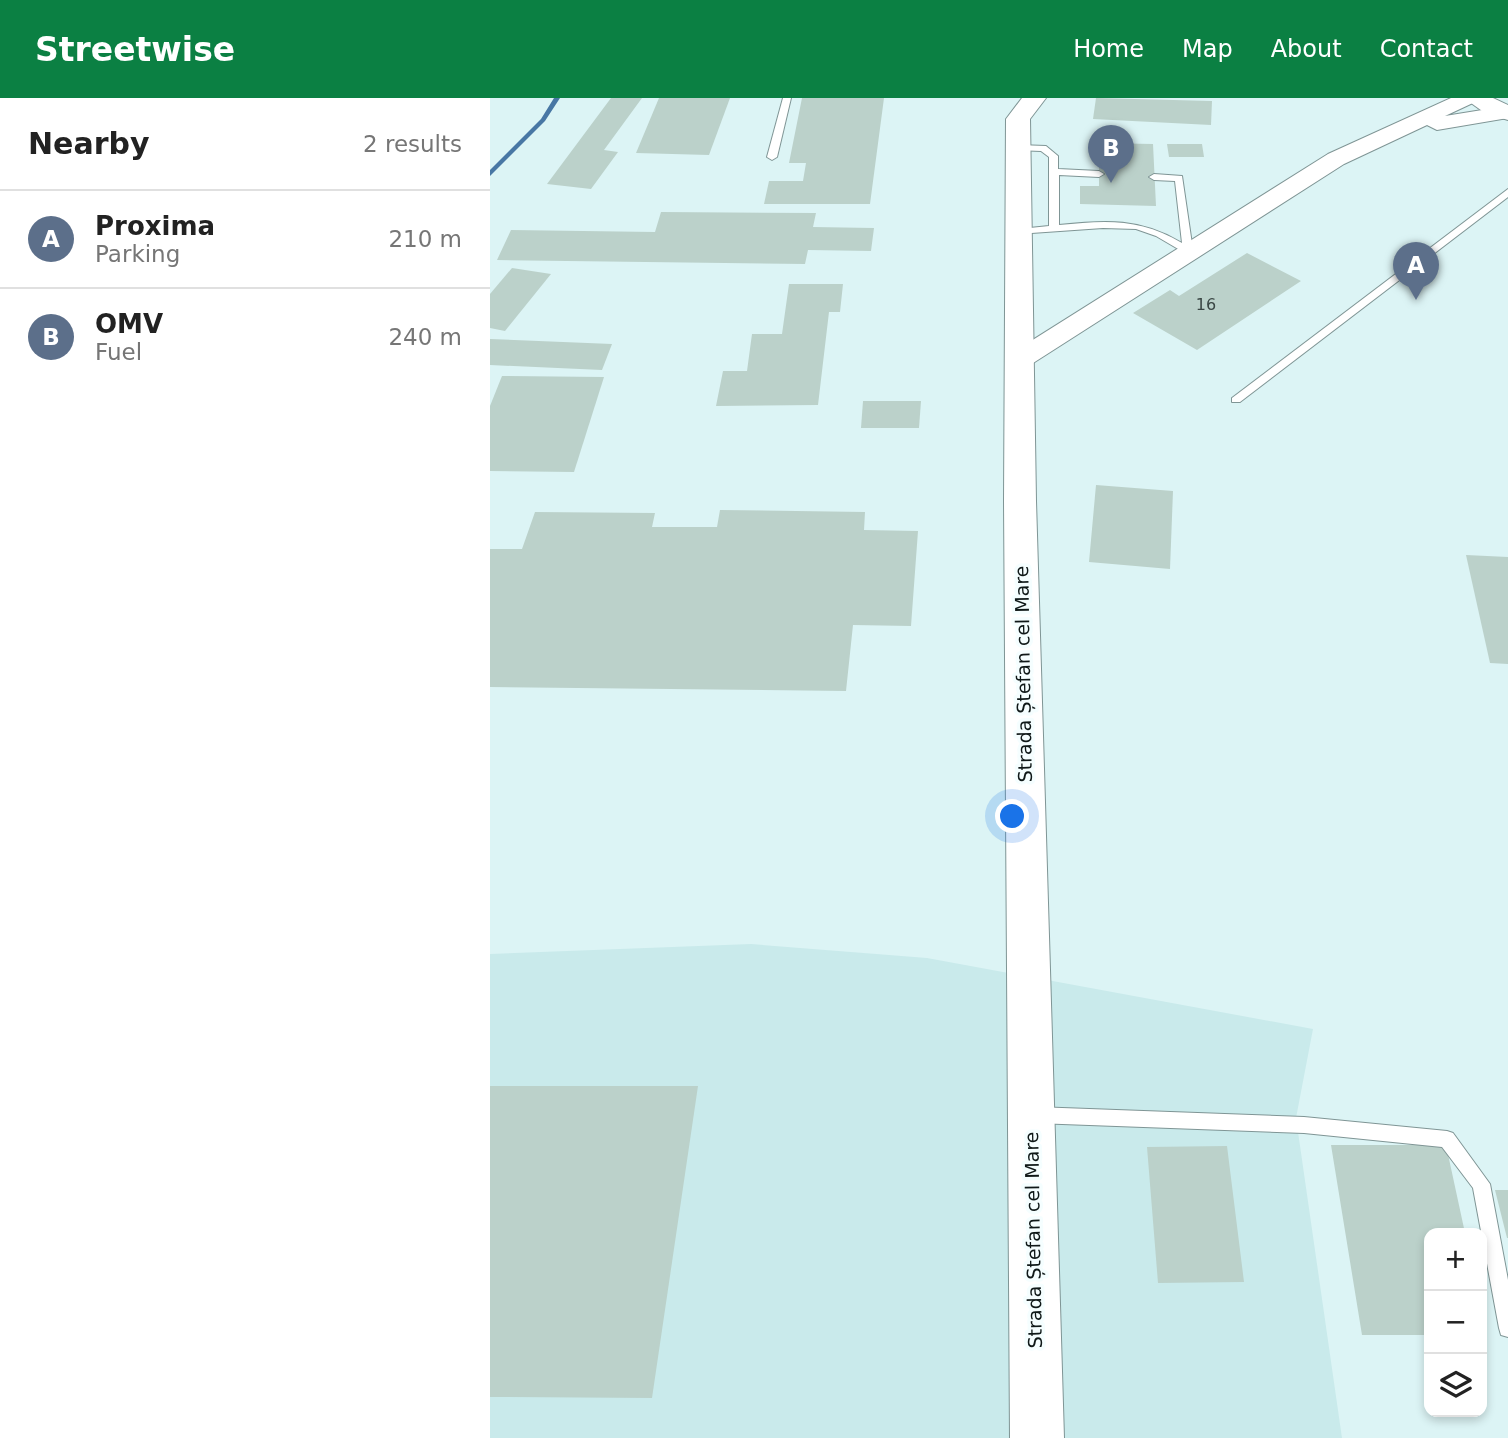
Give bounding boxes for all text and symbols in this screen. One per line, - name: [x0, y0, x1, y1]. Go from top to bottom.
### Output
- text: Streetwise: [35, 30, 235, 69]
- text: Home: [1073, 35, 1144, 63]
- text: Map: [1182, 35, 1233, 63]
- text: About: [1271, 35, 1342, 63]
- text: Contact: [1380, 35, 1473, 63]
- pin: B: [1088, 125, 1134, 183]
- text: Nearby: [28, 126, 150, 161]
- text: 2 results: [363, 131, 462, 157]
- text: Proxima: [95, 211, 215, 241]
- text: A: [42, 226, 60, 252]
- text: 210 m: [388, 226, 462, 252]
- text: Parking: [95, 241, 180, 267]
- pin: A: [1393, 242, 1439, 300]
- house number: 16: [1196, 295, 1216, 314]
- text: OMV: [95, 309, 163, 339]
- text: B: [42, 324, 60, 350]
- text: 240 m: [388, 324, 462, 350]
- text: Fuel: [95, 339, 142, 365]
- street label: Strada Ștefan cel Mare: [1010, 565, 1037, 783]
- your location: [995, 799, 1029, 833]
- street label: Strada Ștefan cel Mare: [1020, 1131, 1047, 1349]
- map controls: [1424, 1228, 1487, 1417]
- button: +: [1424, 1228, 1487, 1291]
- button: −: [1424, 1291, 1487, 1354]
- button: layers: [1424, 1354, 1487, 1417]

